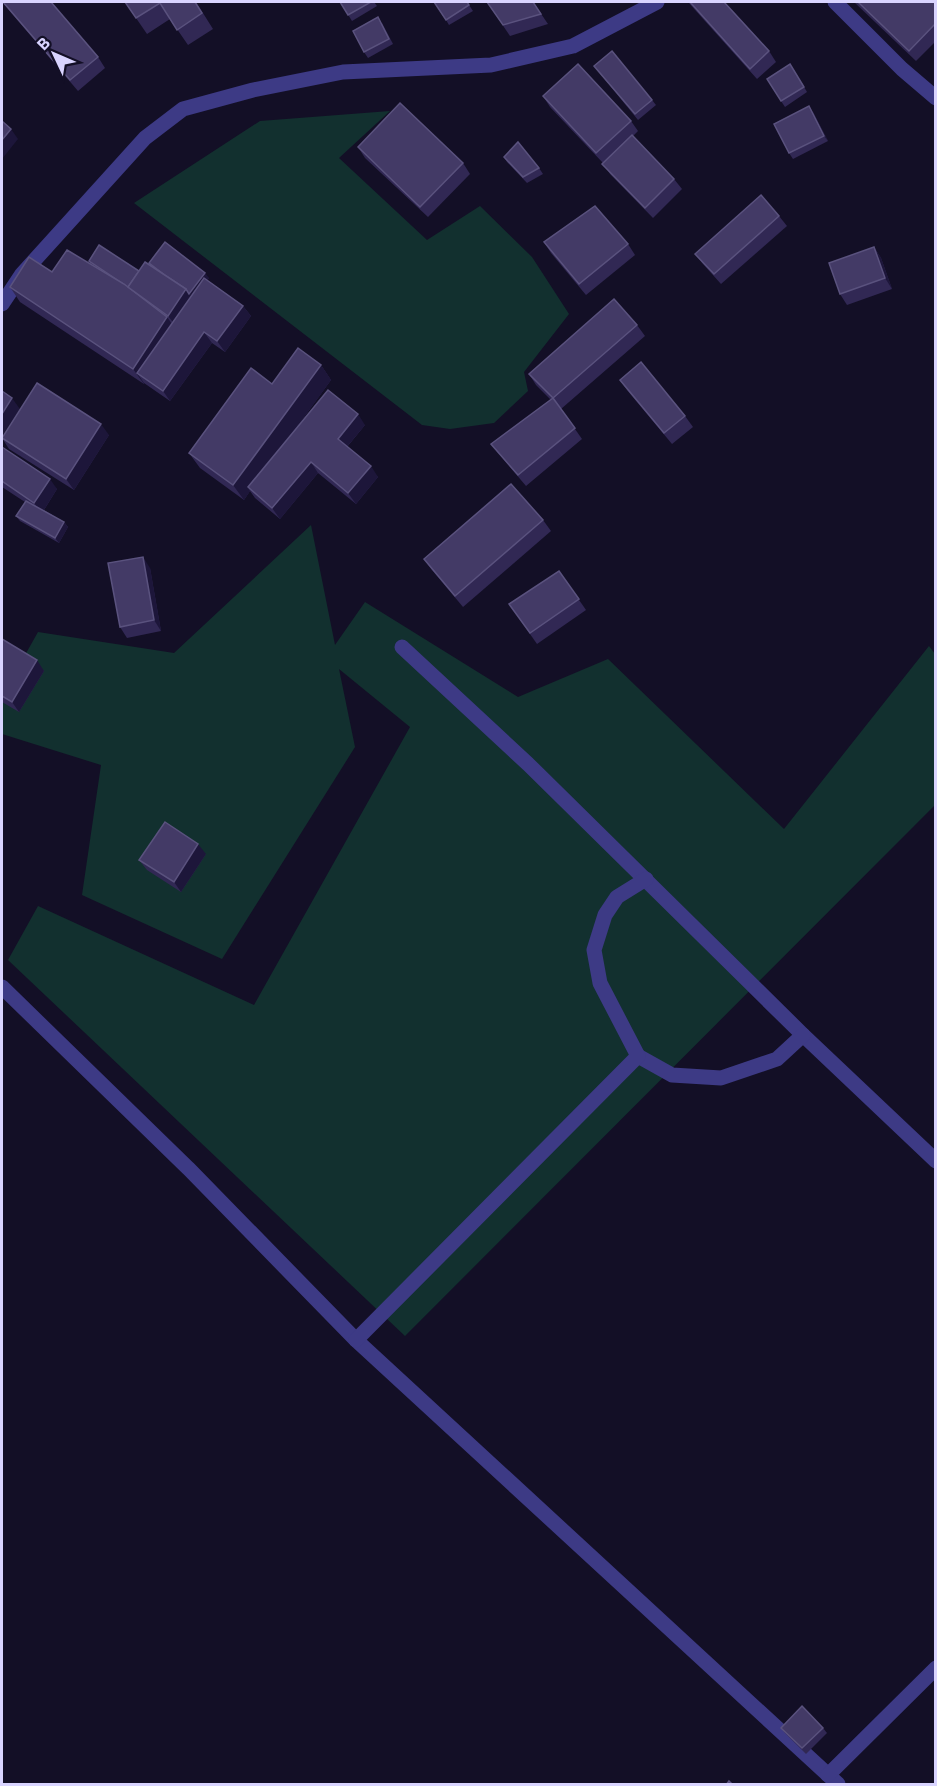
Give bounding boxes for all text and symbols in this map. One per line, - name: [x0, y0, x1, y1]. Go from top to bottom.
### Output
- north arrow: [24, 24, 84, 84]
- text: B: [32, 33, 54, 54]

